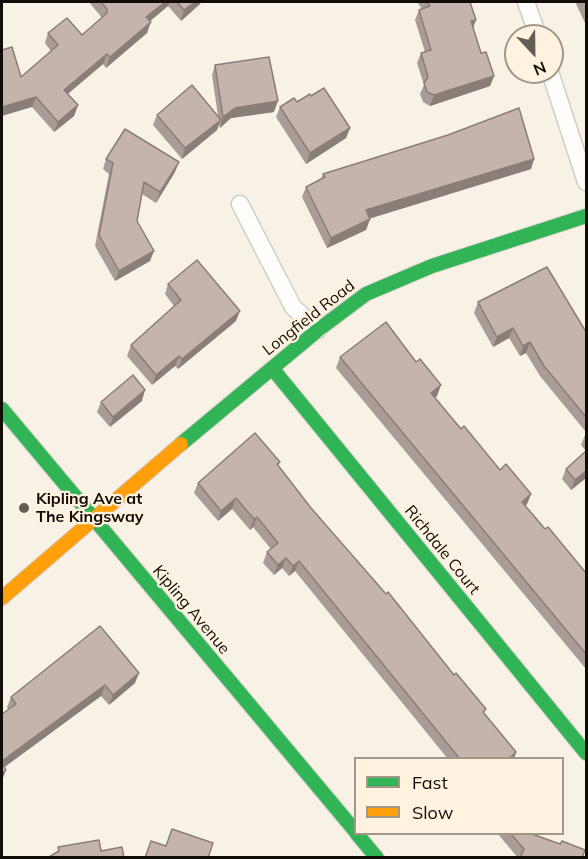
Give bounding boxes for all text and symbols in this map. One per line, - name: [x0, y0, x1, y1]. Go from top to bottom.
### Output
- north arrow: [504, 24, 564, 84]
- text: N: [531, 57, 549, 80]
- street label: Longfield Road: [259, 276, 359, 360]
- place label: Kipling Ave at The Kingsway: [36, 489, 143, 527]
- marker: Kipling Ave at The Kingsway: [17, 501, 31, 515]
- street label: Richdale Court: [400, 502, 484, 598]
- street label: Kipling Avenue: [148, 562, 234, 658]
- legend: [354, 757, 564, 835]
- text: Fast: [412, 771, 448, 794]
- text: Slow: [412, 801, 453, 824]

